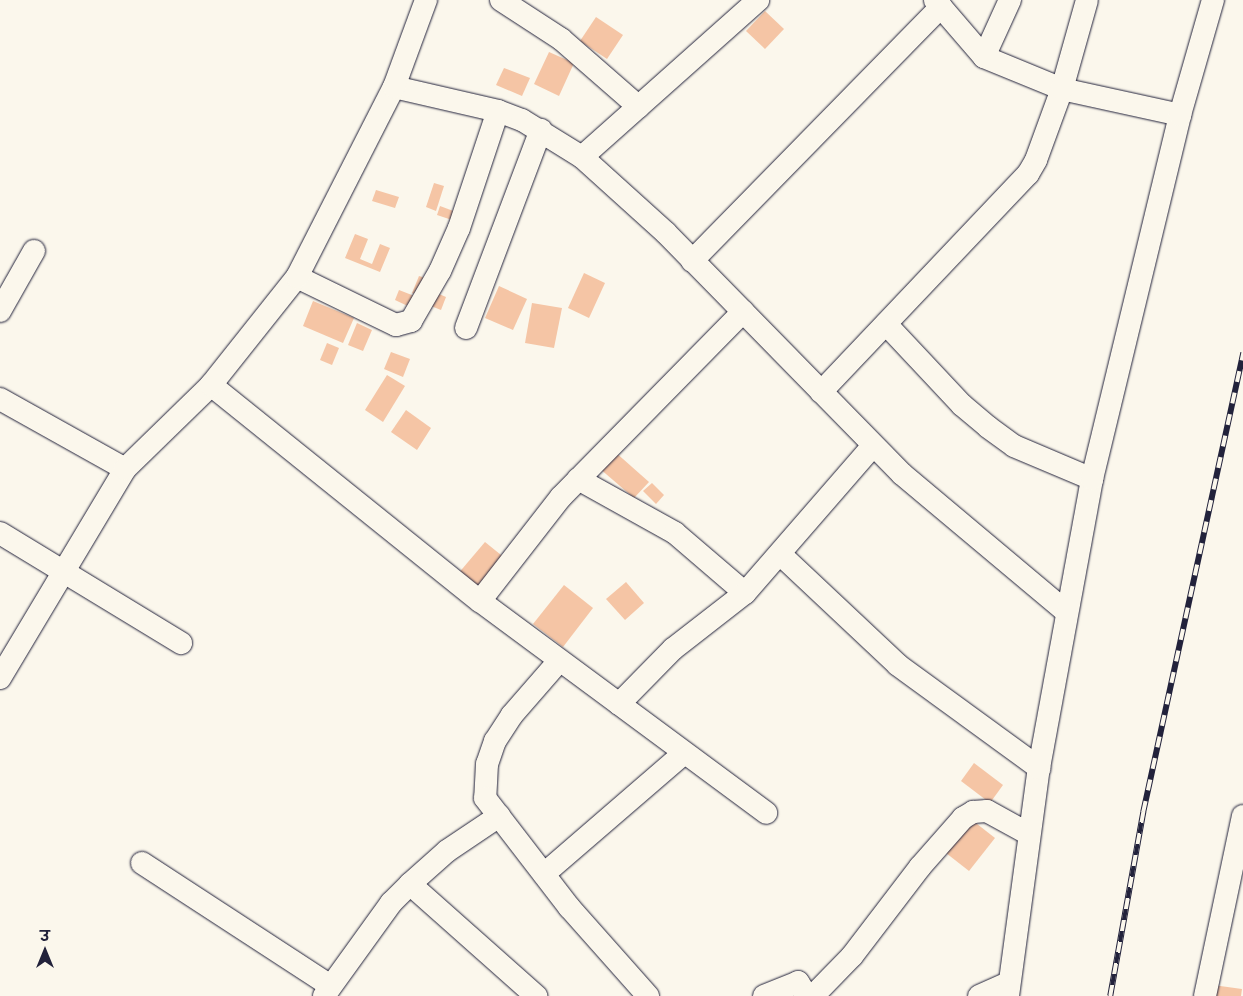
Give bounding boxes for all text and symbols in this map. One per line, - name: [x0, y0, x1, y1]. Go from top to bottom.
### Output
- north arrow: [20, 926, 70, 976]
- text: उ: [40, 926, 50, 945]

